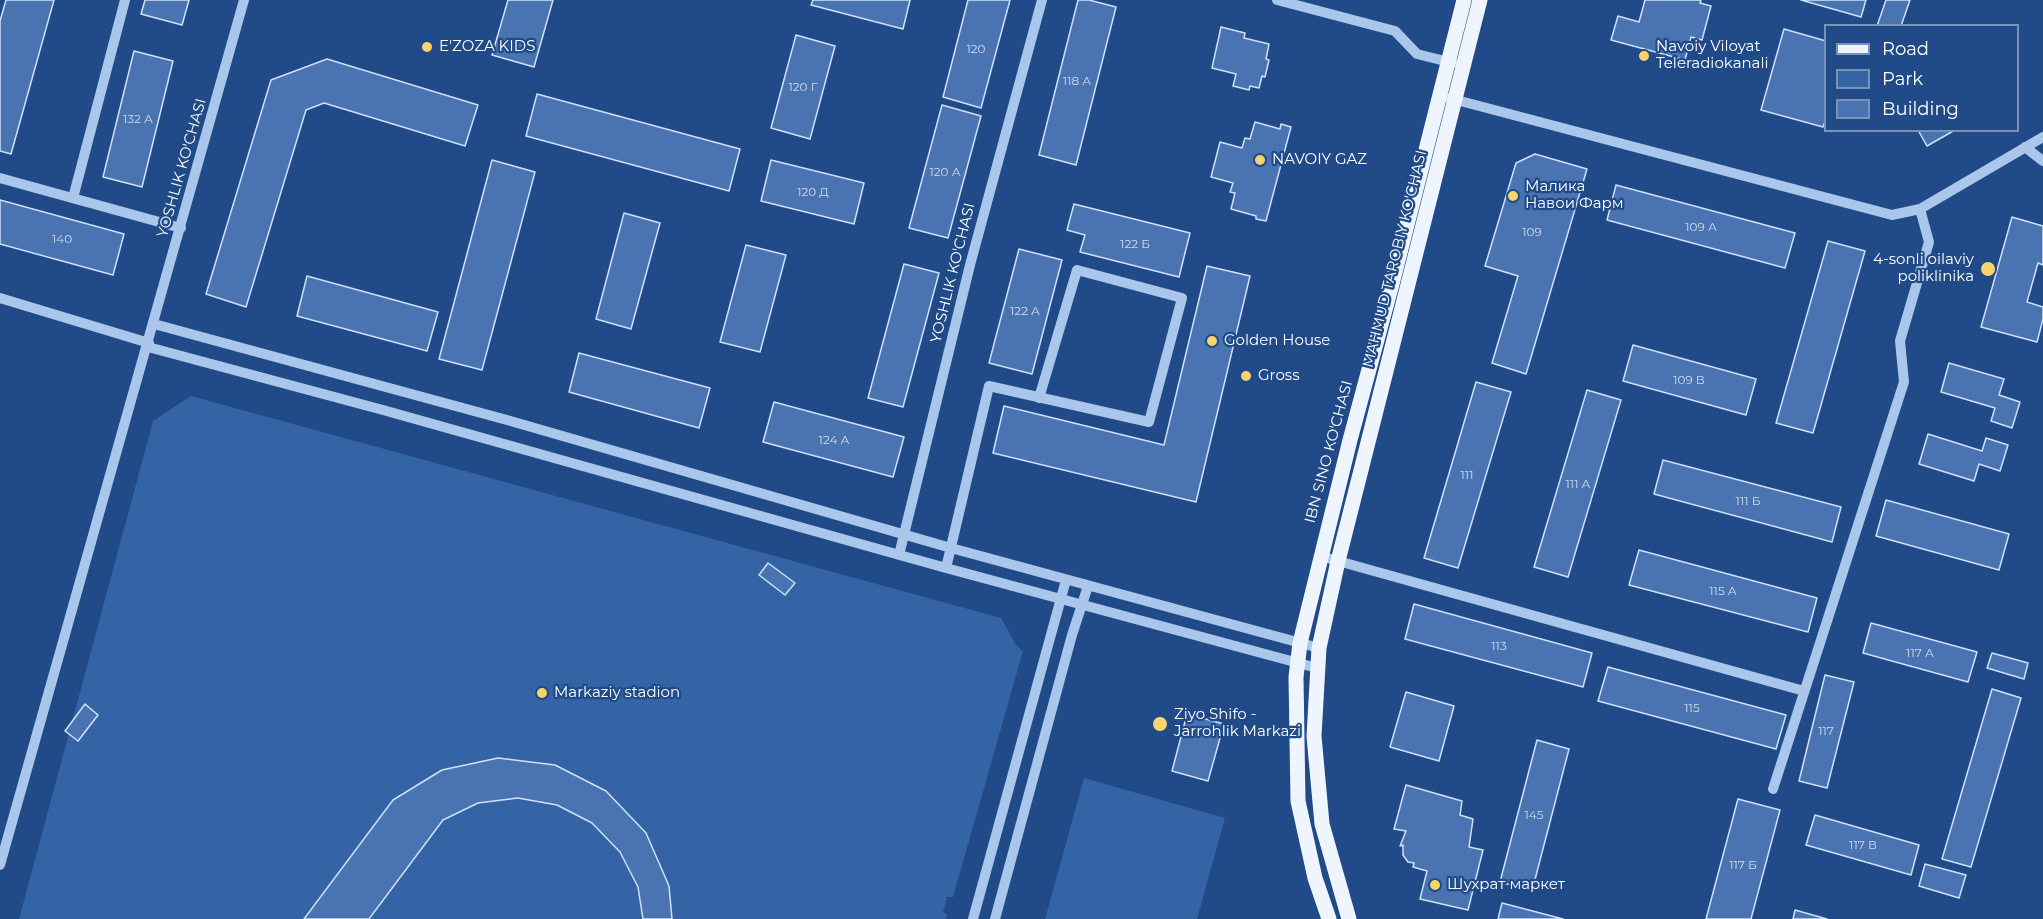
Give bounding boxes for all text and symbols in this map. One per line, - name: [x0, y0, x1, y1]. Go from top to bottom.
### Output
- legend: [1824, 24, 2019, 132]
- place label: E'ZOZA KIDS: [439, 38, 535, 56]
- place label: Navoiy Viloyat Teleradiokanali: [1656, 38, 1769, 73]
- text: Road: [1882, 38, 1929, 60]
- marker: E'ZOZA KIDS: [420, 40, 434, 54]
- house number: 120: [966, 42, 986, 56]
- marker: Navoiy Viloyat Teleradiokanali: [1637, 49, 1651, 63]
- text: Park: [1882, 68, 1923, 90]
- house number: 118 А: [1063, 74, 1091, 88]
- house number: 120 Г: [788, 80, 818, 94]
- street label: YOSHLIK KO'CHASI: [154, 97, 210, 239]
- text: Building: [1882, 98, 1959, 120]
- house number: 132 А: [123, 112, 153, 126]
- street label: MAHMUD TAROBIY KO'CHASI: [1359, 148, 1431, 370]
- place label: NAVOIY GAZ: [1272, 151, 1367, 169]
- marker: NAVOIY GAZ: [1253, 153, 1267, 167]
- house number: 120 А: [929, 165, 961, 179]
- place label: Малика Навои Фарм: [1525, 178, 1624, 213]
- house number: 120 Д: [797, 185, 829, 199]
- marker: Малика Навои Фарм: [1506, 189, 1520, 203]
- street label: YOSHLIK KO'CHASI: [927, 201, 979, 345]
- house number: 109 А: [1685, 220, 1717, 234]
- house number: 109: [1522, 225, 1542, 239]
- house number: 140: [52, 232, 72, 246]
- house number: 122 Б: [1120, 237, 1150, 251]
- place label: 4-sonli oilaviy poliklinika: [1873, 251, 1974, 286]
- marker: 4-sonli oilaviy poliklinika: [1979, 260, 1997, 278]
- house number: 122 А: [1010, 304, 1040, 318]
- place label: Golden House: [1224, 332, 1330, 350]
- marker: Golden House: [1205, 334, 1219, 348]
- place label: Gross: [1258, 367, 1299, 385]
- marker: Gross: [1239, 369, 1253, 383]
- house number: 109 В: [1673, 373, 1705, 387]
- street label: IBN SINO KO'CHASI: [1301, 379, 1357, 525]
- house number: 124 А: [819, 433, 849, 447]
- house number: 111: [1461, 468, 1473, 482]
- house number: 111 А: [1565, 477, 1591, 491]
- house number: 111 Б: [1736, 494, 1760, 508]
- house number: 115 А: [1709, 584, 1737, 598]
- house number: 113: [1491, 639, 1507, 653]
- house number: 117 А: [1906, 646, 1934, 660]
- place label: Markaziy stadion: [554, 684, 680, 702]
- marker: Markaziy stadion: [535, 686, 549, 700]
- house number: 115: [1684, 701, 1700, 715]
- place label: Ziyo Shifo - Jarrohlik Markazi: [1174, 706, 1301, 741]
- marker: Ziyo Shifo - Jarrohlik Markazi: [1151, 715, 1169, 733]
- house number: 117: [1818, 724, 1834, 738]
- house number: 145: [1524, 808, 1544, 822]
- house number: 117 В: [1849, 838, 1877, 852]
- house number: 117 Б: [1729, 858, 1757, 872]
- place label: Шухрат маркет: [1447, 876, 1565, 894]
- marker: Шухрат маркет: [1428, 878, 1442, 892]

